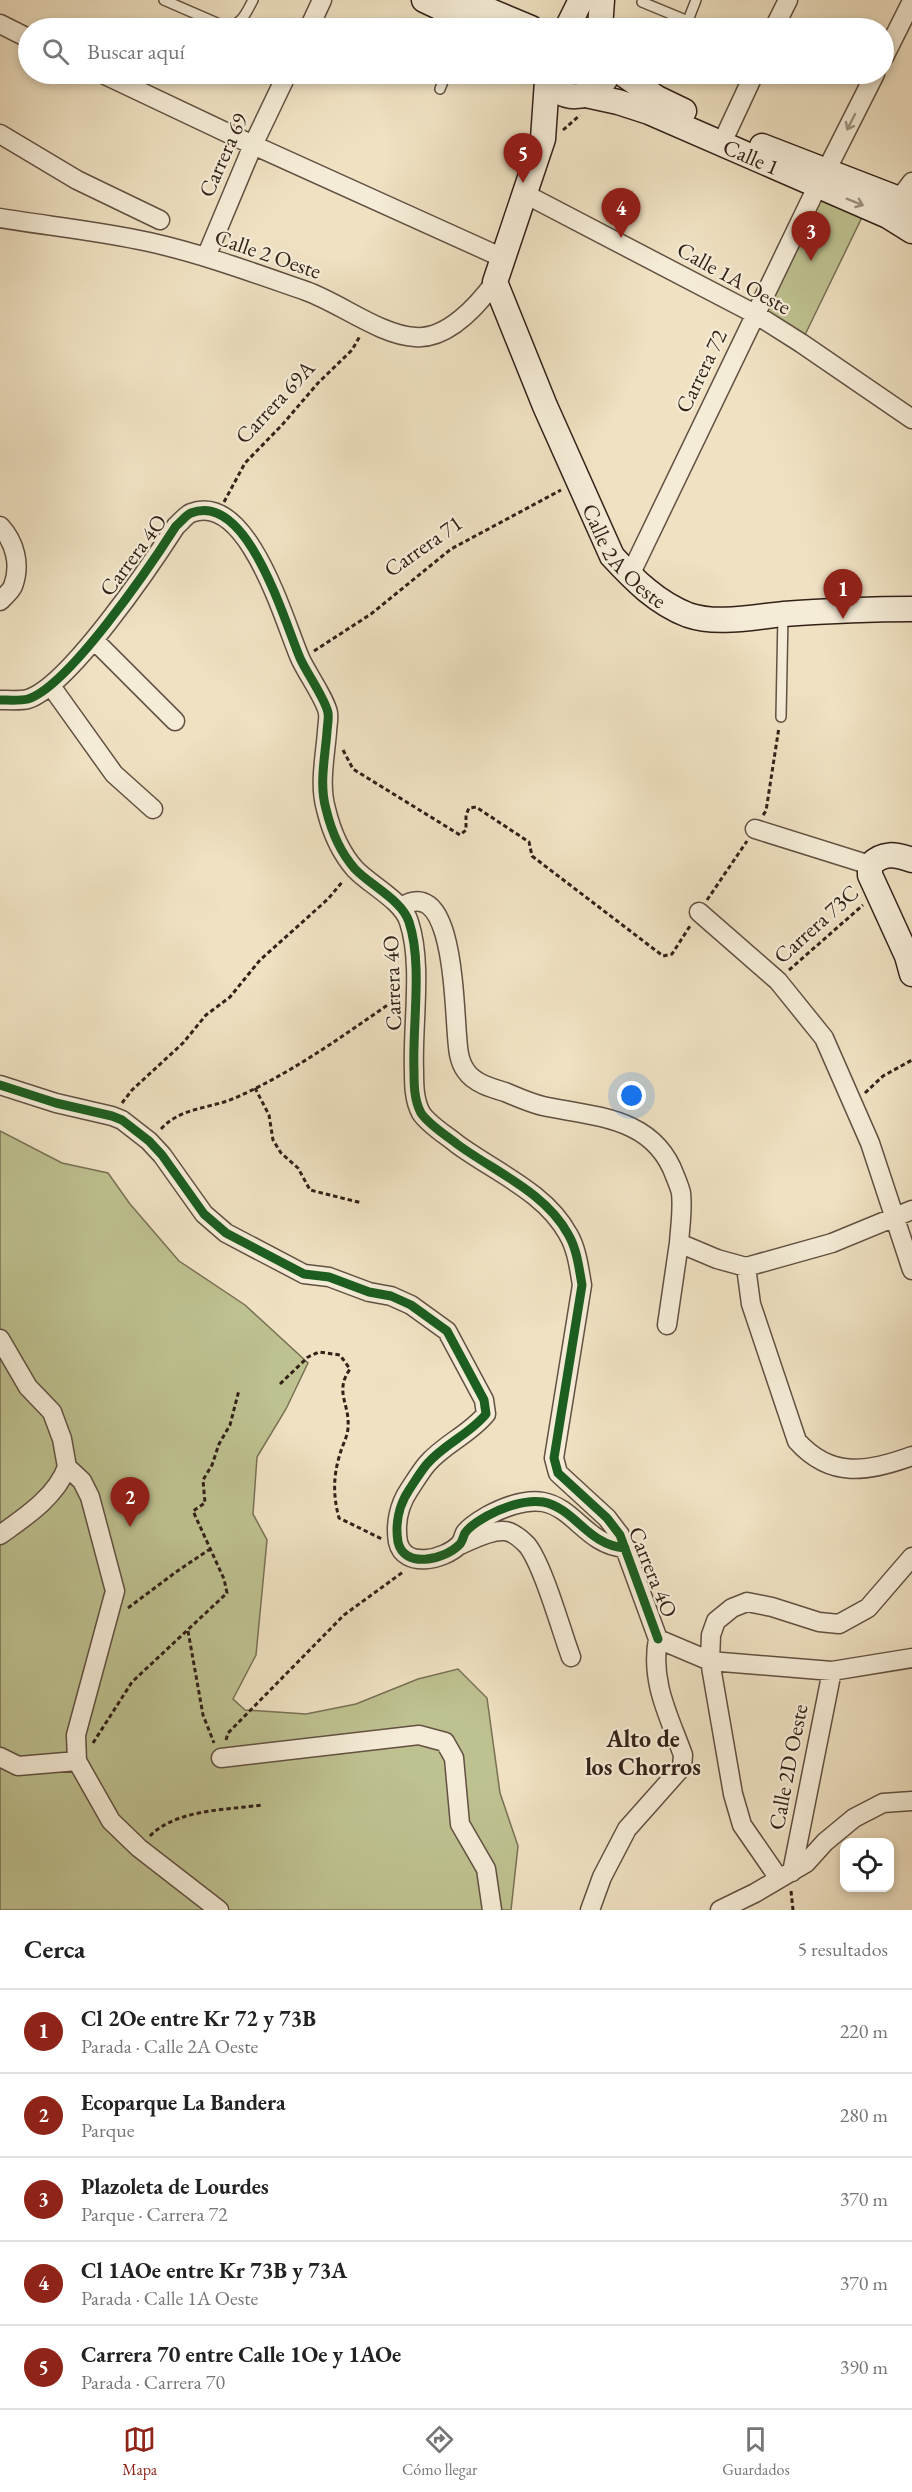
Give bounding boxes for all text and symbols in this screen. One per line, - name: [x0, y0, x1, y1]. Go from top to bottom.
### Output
- search box: [18, 18, 894, 84]
- icon: search: [39, 35, 72, 68]
- text: Buscar aquí: [87, 37, 185, 66]
- street label: Carrera 69: [192, 108, 255, 202]
- one-way arrow: [844, 113, 856, 131]
- street label: Calle 1: [719, 132, 784, 182]
- pin: 5: [504, 134, 542, 183]
- pin: 4: [602, 188, 640, 238]
- one-way arrow: [845, 197, 863, 208]
- pin: 3: [792, 212, 830, 261]
- street label: Calle 2 Oeste: [211, 222, 326, 286]
- street label: Calle 1A Oeste: [672, 235, 797, 321]
- street label: Carrera 72: [668, 324, 734, 418]
- street label: Carrera 69A: [229, 353, 322, 450]
- street label: Calle 2A Oeste: [576, 499, 672, 615]
- street label: Carrera 4O: [93, 508, 173, 602]
- street label: Carrera 71: [378, 509, 468, 583]
- pin: 1: [824, 570, 862, 619]
- street label: Carrera 73C: [767, 878, 865, 970]
- street label: Carrera 4O: [376, 935, 408, 1031]
- your location: [617, 1081, 646, 1110]
- pin: 2: [110, 1478, 150, 1527]
- street label: Carrera 4O: [622, 1522, 684, 1622]
- street label: Calle 2D Oeste: [762, 1701, 814, 1832]
- district label: Alto de los Chorros: [585, 1723, 701, 1782]
- map controls: [840, 1838, 894, 1892]
- button: locate: [840, 1838, 894, 1892]
- text: Cerca: [24, 1932, 85, 1966]
- text: 5 resultados: [797, 1936, 888, 1962]
- text: Cl 2Oe entre Kr 72 y 73B: [81, 2004, 316, 2033]
- text: 1: [38, 2018, 49, 2044]
- text: 220 m: [840, 2018, 888, 2044]
- text: Parada · Calle 2A Oeste: [81, 2033, 258, 2059]
- text: Ecoparque La Bandera: [81, 2088, 286, 2117]
- text: 2: [38, 2102, 49, 2128]
- text: 280 m: [840, 2102, 888, 2128]
- text: Parque: [81, 2117, 134, 2143]
- text: Plazoleta de Lourdes: [81, 2172, 269, 2201]
- text: 3: [38, 2186, 49, 2212]
- text: 370 m: [840, 2186, 888, 2212]
- text: Parque · Carrera 72: [81, 2201, 228, 2227]
- text: Cl 1AOe entre Kr 73B y 73A: [81, 2256, 347, 2285]
- text: 4: [38, 2270, 49, 2296]
- text: 370 m: [840, 2270, 888, 2296]
- text: Parada · Calle 1A Oeste: [81, 2285, 258, 2311]
- text: Carrera 70 entre Calle 1Oe y 1AOe: [81, 2340, 401, 2369]
- text: 5: [38, 2354, 49, 2380]
- text: 390 m: [840, 2354, 888, 2380]
- text: Parada · Carrera 70: [81, 2369, 225, 2395]
- tab: Mapa: [122, 2423, 157, 2480]
- tab: Cómo llegar: [402, 2423, 477, 2480]
- tab: Guardados: [722, 2423, 790, 2480]

